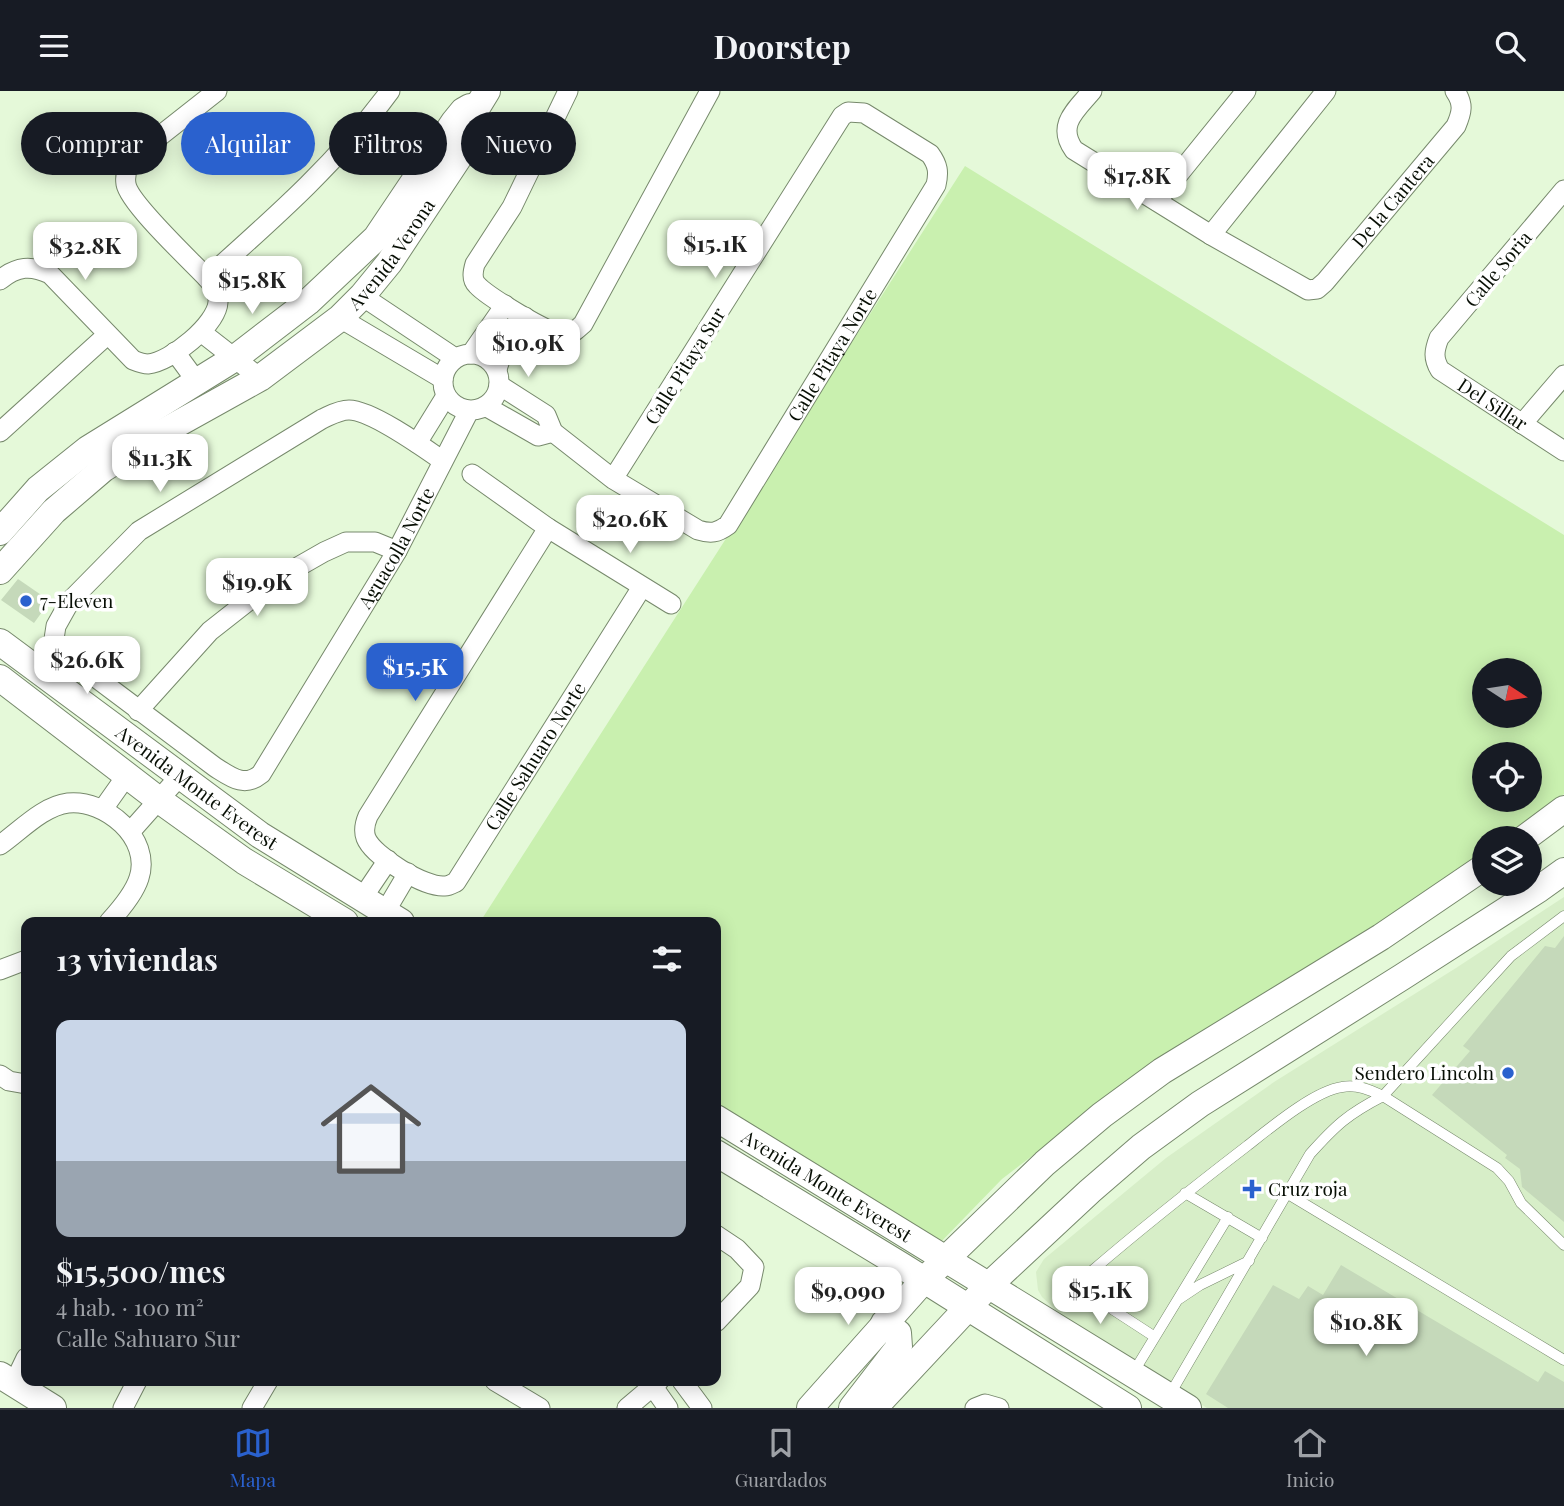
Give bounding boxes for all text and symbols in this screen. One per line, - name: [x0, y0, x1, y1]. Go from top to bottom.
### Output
- text: Doorstep: [713, 24, 851, 67]
- icon: menu: [35, 27, 73, 65]
- icon: search: [1491, 27, 1529, 65]
- chip: Comprar: [21, 112, 167, 175]
- chip: Alquilar: [181, 112, 315, 175]
- chip: Filtros: [329, 112, 447, 175]
- chip: Nuevo: [461, 112, 576, 175]
- street label: De la Cantera: [1345, 147, 1440, 253]
- pin: $17.8K: [1080, 152, 1194, 212]
- text: $17.8K: [1103, 159, 1171, 190]
- street label: Avenida Verona: [341, 193, 440, 316]
- pin: $15.1K: [658, 221, 772, 280]
- pin: $32.8K: [28, 223, 142, 282]
- street label: Calle Soria: [1458, 224, 1537, 312]
- text: $15.1K: [683, 227, 747, 258]
- text: $32.8K: [49, 229, 121, 260]
- pin: $15.8K: [195, 257, 309, 316]
- text: $15.8K: [218, 263, 286, 294]
- street label: Calle Pitaya Norte: [780, 283, 882, 426]
- street label: Calle Pitaya Sur: [638, 302, 731, 429]
- pin: $10.9K: [471, 320, 585, 379]
- text: $10.9K: [492, 326, 564, 357]
- street label: Del Sillar: [1453, 371, 1533, 436]
- pin: $11.3K: [103, 435, 217, 494]
- text: $11.3K: [128, 441, 192, 472]
- street label: Aguacolla Norte: [351, 482, 440, 614]
- pin: $20.6K: [573, 496, 687, 555]
- text: $20.6K: [592, 502, 668, 533]
- pin: $19.9K: [200, 559, 314, 618]
- text: $19.9K: [222, 565, 292, 596]
- place label: 7-Eleven: [40, 587, 114, 613]
- marker: 7-Eleven: [18, 593, 34, 609]
- pin: $26.6K: [30, 637, 144, 696]
- text: $26.6K: [50, 643, 124, 674]
- pin: $15.5K: [358, 643, 472, 703]
- text: $15.5K: [382, 650, 448, 681]
- north arrow: [1472, 658, 1542, 728]
- map controls: [1472, 658, 1542, 896]
- street label: Calle Sahuaro Norte: [478, 677, 591, 835]
- street label: Avenida Monte Everest: [110, 718, 283, 855]
- button: locate: [1472, 742, 1542, 812]
- button: layers: [1472, 826, 1542, 896]
- text: 13 viviendas: [56, 939, 218, 979]
- icon: filters: [648, 940, 686, 978]
- place label: Sendero Lincoln: [1355, 1059, 1495, 1085]
- marker: Sendero Lincoln: [1500, 1065, 1516, 1081]
- icon: home: [308, 1066, 434, 1192]
- street label: Avenida Monte Everest: [737, 1123, 917, 1247]
- place label: Cruz roja: [1268, 1175, 1348, 1201]
- marker: Cruz roja: [1242, 1179, 1262, 1199]
- text: $15,500/mes: [56, 1251, 226, 1291]
- pin: $9,090: [791, 1267, 905, 1327]
- pin: $15.1K: [1043, 1267, 1157, 1326]
- text: $15.1K: [1068, 1273, 1132, 1304]
- text: $9,090: [811, 1274, 885, 1305]
- text: 4 hab. · 100 m²: [56, 1291, 204, 1322]
- pin: $10.8K: [1309, 1299, 1423, 1358]
- text: $10.8K: [1330, 1305, 1402, 1336]
- text: Calle Sahuaro Sur: [56, 1322, 240, 1353]
- tab: Mapa: [229, 1424, 276, 1492]
- tab: Guardados: [735, 1424, 827, 1492]
- tab: Inicio: [1286, 1424, 1335, 1492]

